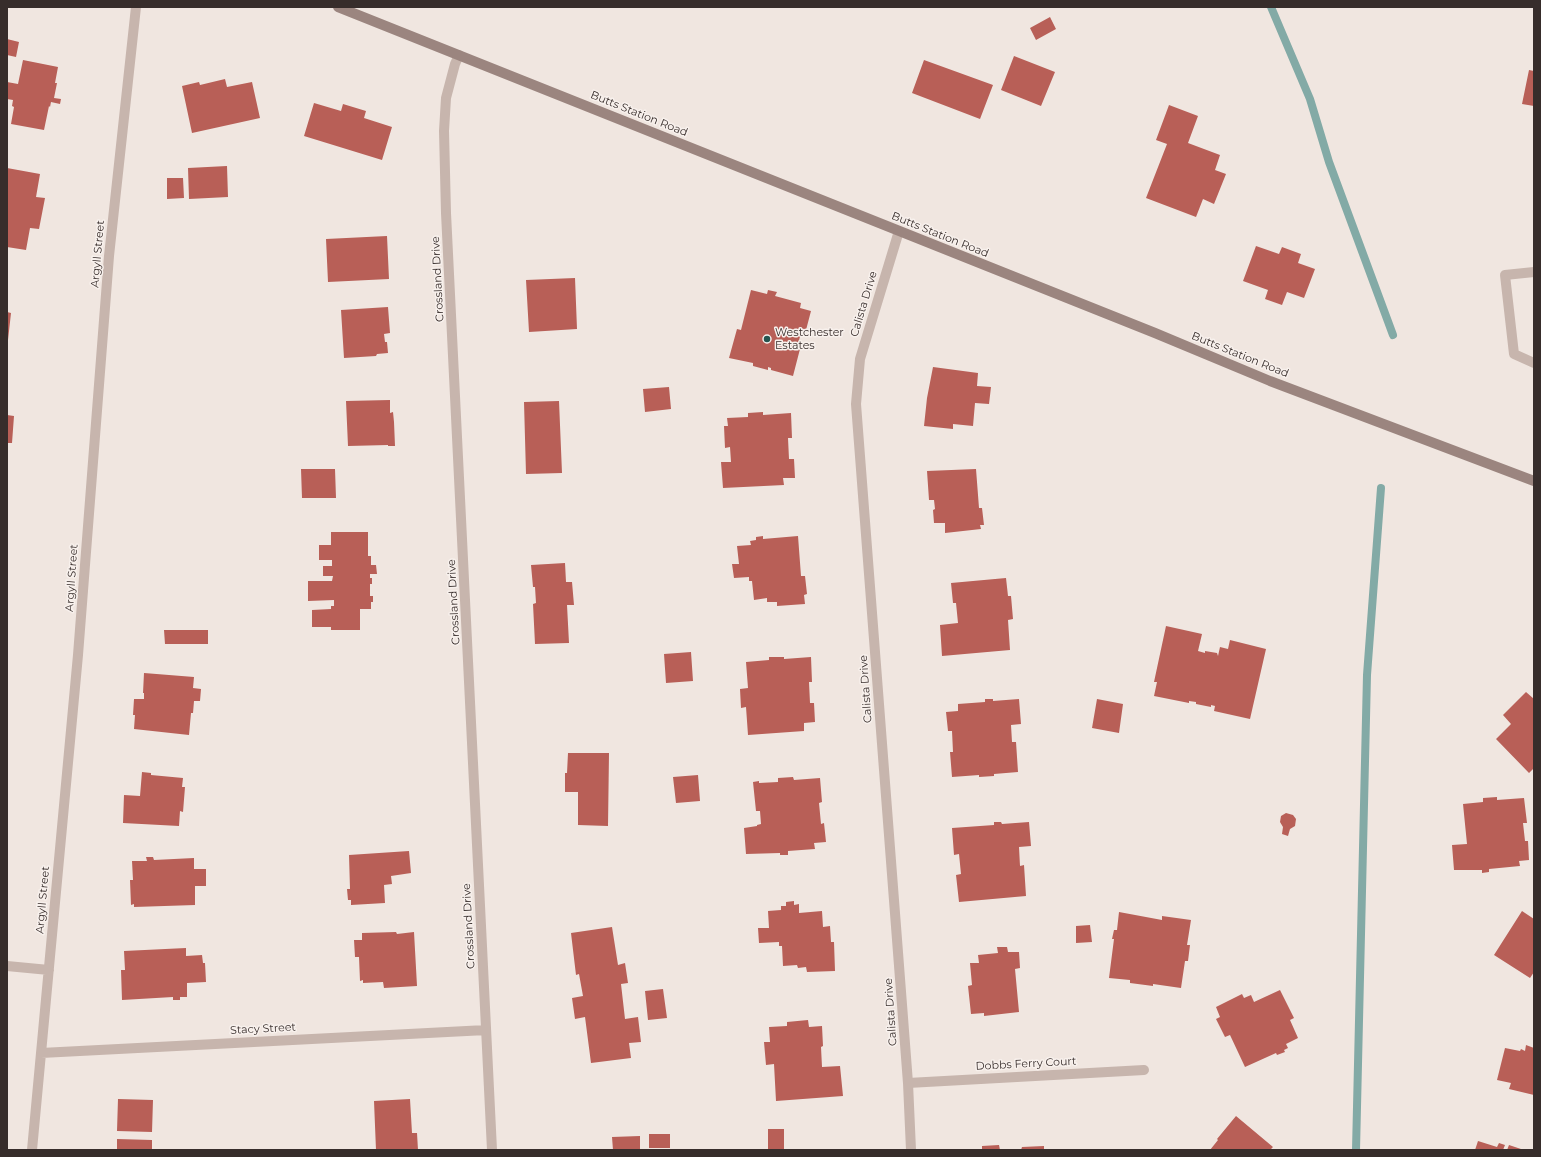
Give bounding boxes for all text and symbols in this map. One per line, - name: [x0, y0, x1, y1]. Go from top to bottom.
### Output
- street label: Butts Station Road: [588, 88, 690, 140]
- street label: Butts Station Road: [889, 209, 991, 261]
- street label: Argyll Street: [88, 220, 108, 288]
- street label: Crossland Drive: [429, 236, 447, 322]
- street label: Calista Drive: [848, 270, 880, 338]
- place label: Westchester Estates: [775, 326, 844, 352]
- street label: Butts Station Road: [1189, 329, 1291, 381]
- marker: Westchester Estates: [762, 334, 772, 344]
- street label: Argyll Street: [63, 544, 81, 612]
- street label: Crossland Drive: [445, 559, 463, 645]
- street label: Calista Drive: [857, 655, 875, 723]
- street label: Argyll Street: [33, 866, 53, 934]
- street label: Crossland Drive: [460, 883, 478, 969]
- street label: Calista Drive: [882, 978, 900, 1046]
- street label: Stacy Street: [230, 1021, 296, 1037]
- street label: Dobbs Ferry Court: [975, 1055, 1077, 1073]

